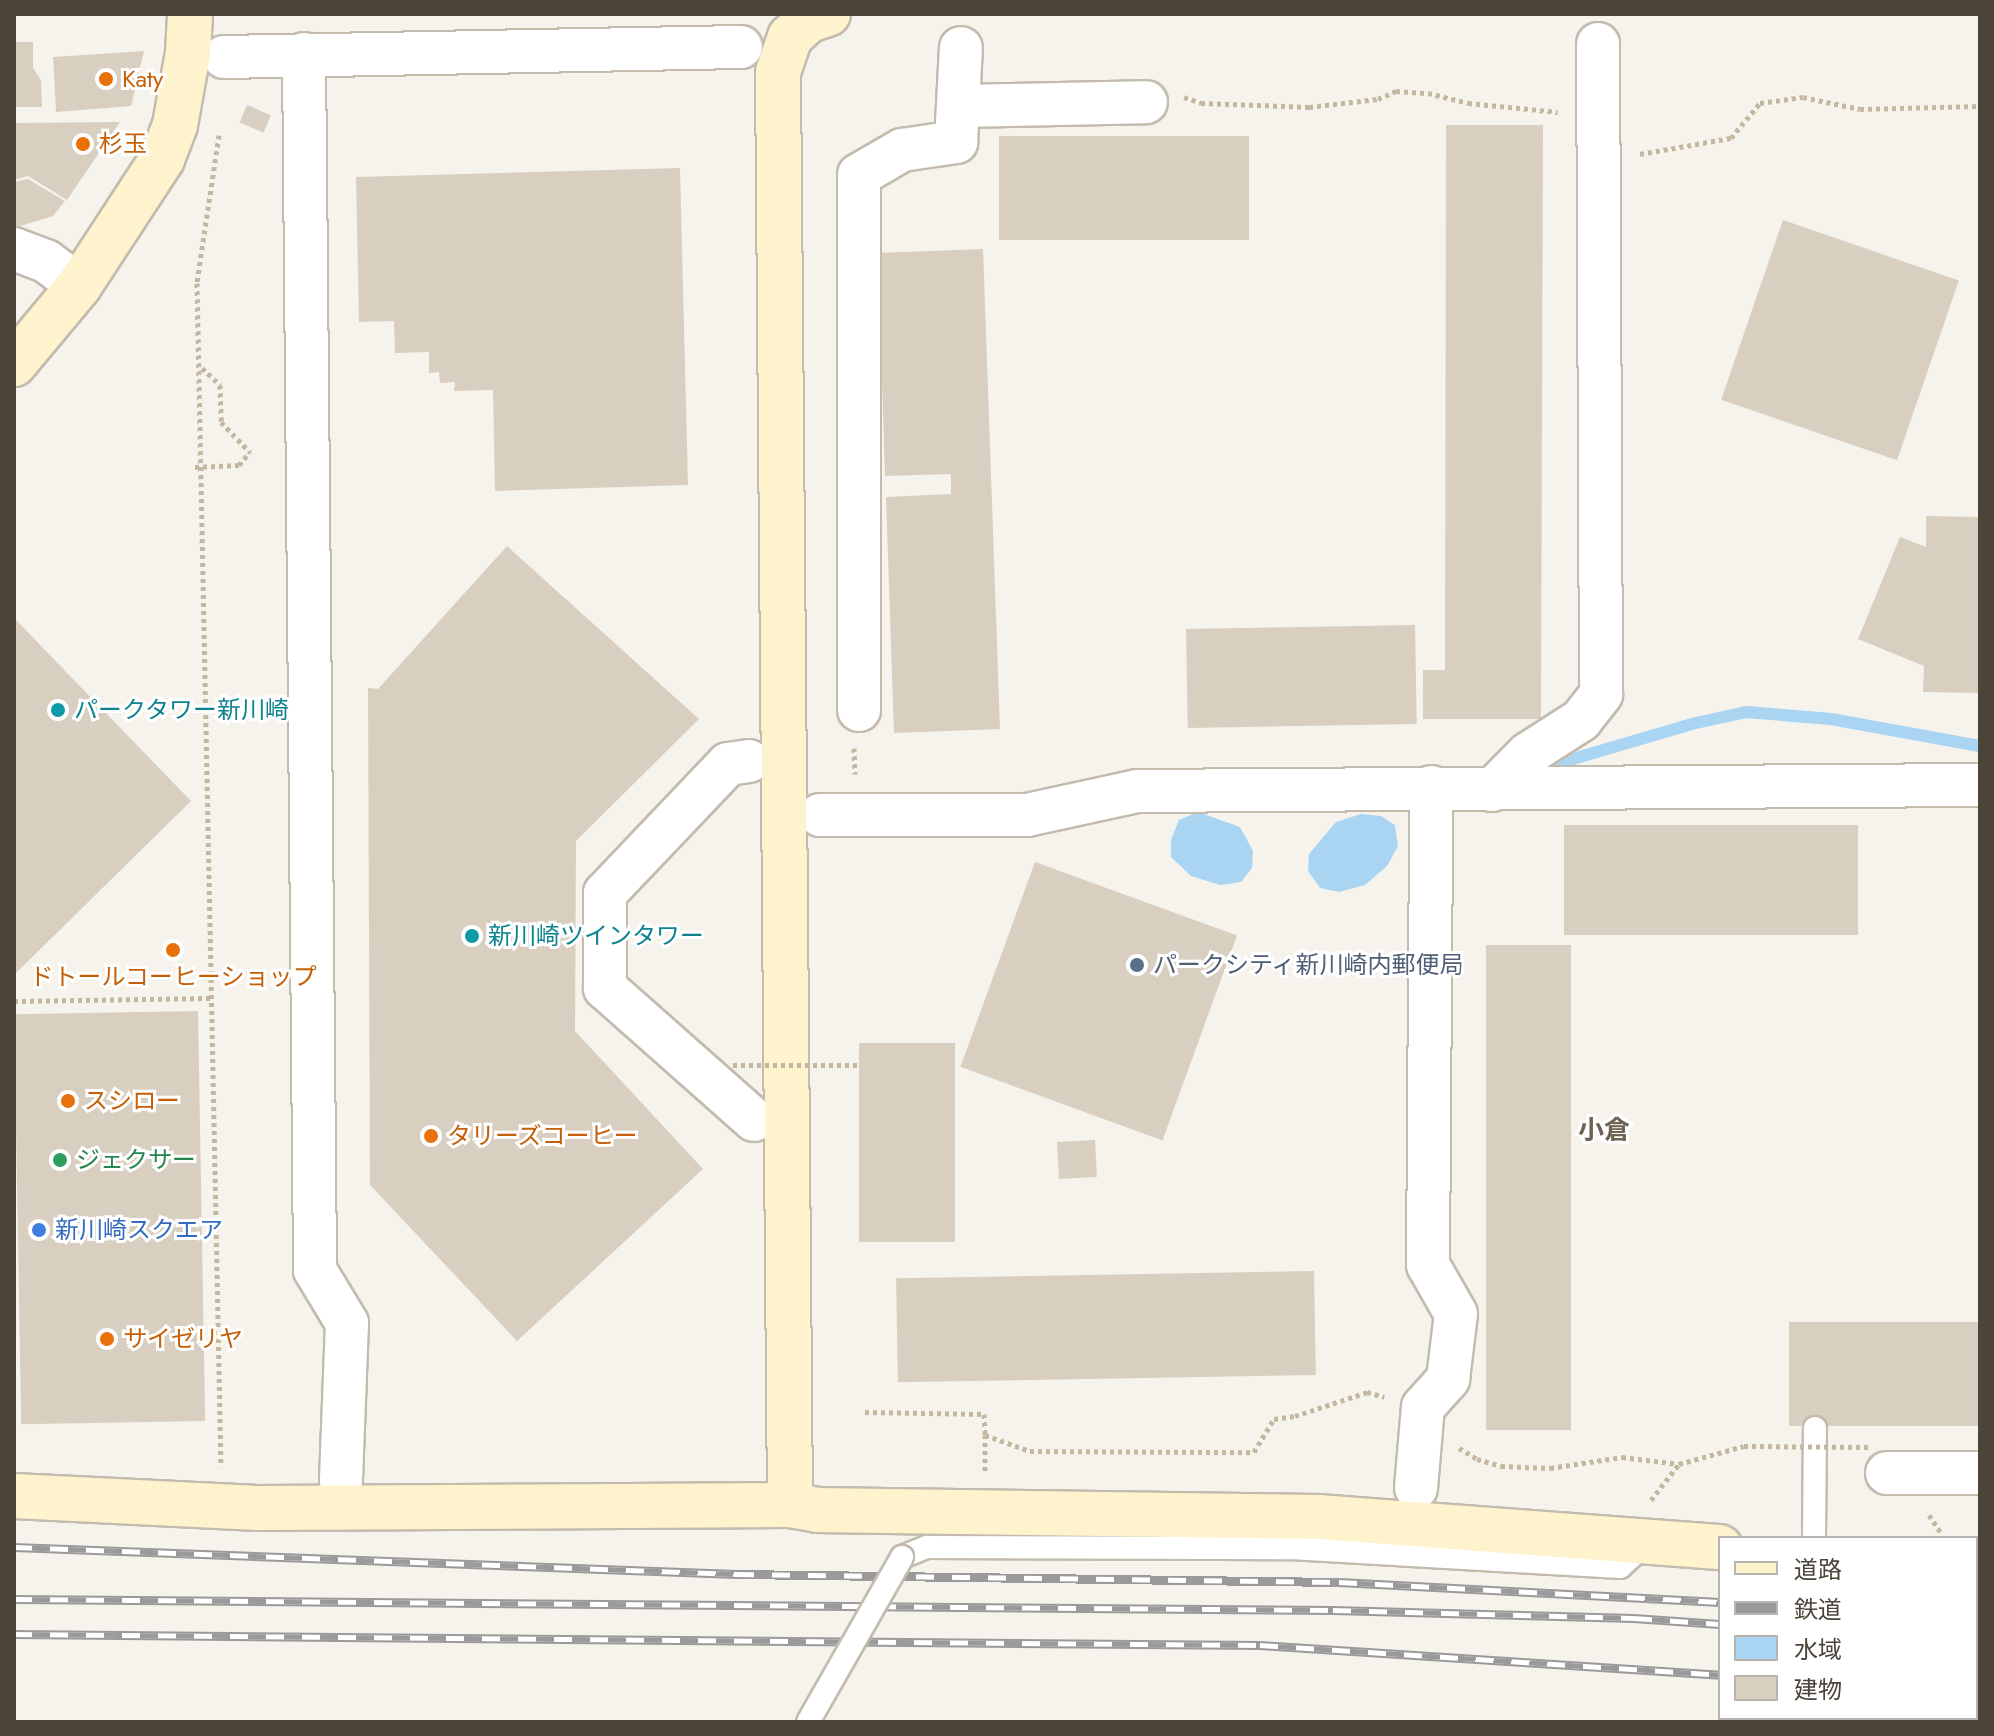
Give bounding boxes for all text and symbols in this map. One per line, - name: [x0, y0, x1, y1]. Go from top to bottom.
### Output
- place label: Katy: [122, 65, 163, 93]
- marker: Katy: [97, 70, 115, 88]
- place label: 杉玉: [99, 130, 147, 158]
- marker: 杉玉: [74, 135, 92, 153]
- place label: パークタワー新川崎: [74, 696, 290, 724]
- marker: パークタワー新川崎: [49, 701, 67, 719]
- place label: 新川崎ツインタワー: [488, 922, 704, 950]
- marker: 新川崎ツインタワー: [463, 927, 481, 945]
- marker: ドトールコーヒーショップ: [164, 941, 182, 959]
- place label: パークシティ新川崎内郵便局: [1153, 951, 1465, 979]
- marker: パークシティ新川崎内郵便局: [1128, 956, 1146, 974]
- place label: ドトールコーヒーショップ: [29, 963, 317, 991]
- place label: スシロー: [84, 1087, 180, 1115]
- marker: スシロー: [59, 1092, 77, 1110]
- district label: 小倉: [1578, 1115, 1630, 1147]
- place label: タリーズコーヒー: [447, 1122, 639, 1150]
- marker: タリーズコーヒー: [422, 1127, 440, 1145]
- place label: ジェクサー: [76, 1146, 196, 1174]
- marker: ジェクサー: [51, 1151, 69, 1169]
- place label: 新川崎スクエア: [55, 1216, 223, 1244]
- marker: 新川崎スクエア: [30, 1221, 48, 1239]
- place label: サイゼリヤ: [123, 1325, 243, 1353]
- marker: サイゼリヤ: [98, 1330, 116, 1348]
- legend: [1718, 1536, 1978, 1720]
- text: 道路: [1794, 1552, 1842, 1587]
- text: 鉄道: [1794, 1592, 1842, 1627]
- text: 水域: [1794, 1632, 1842, 1667]
- text: 建物: [1794, 1672, 1842, 1707]

